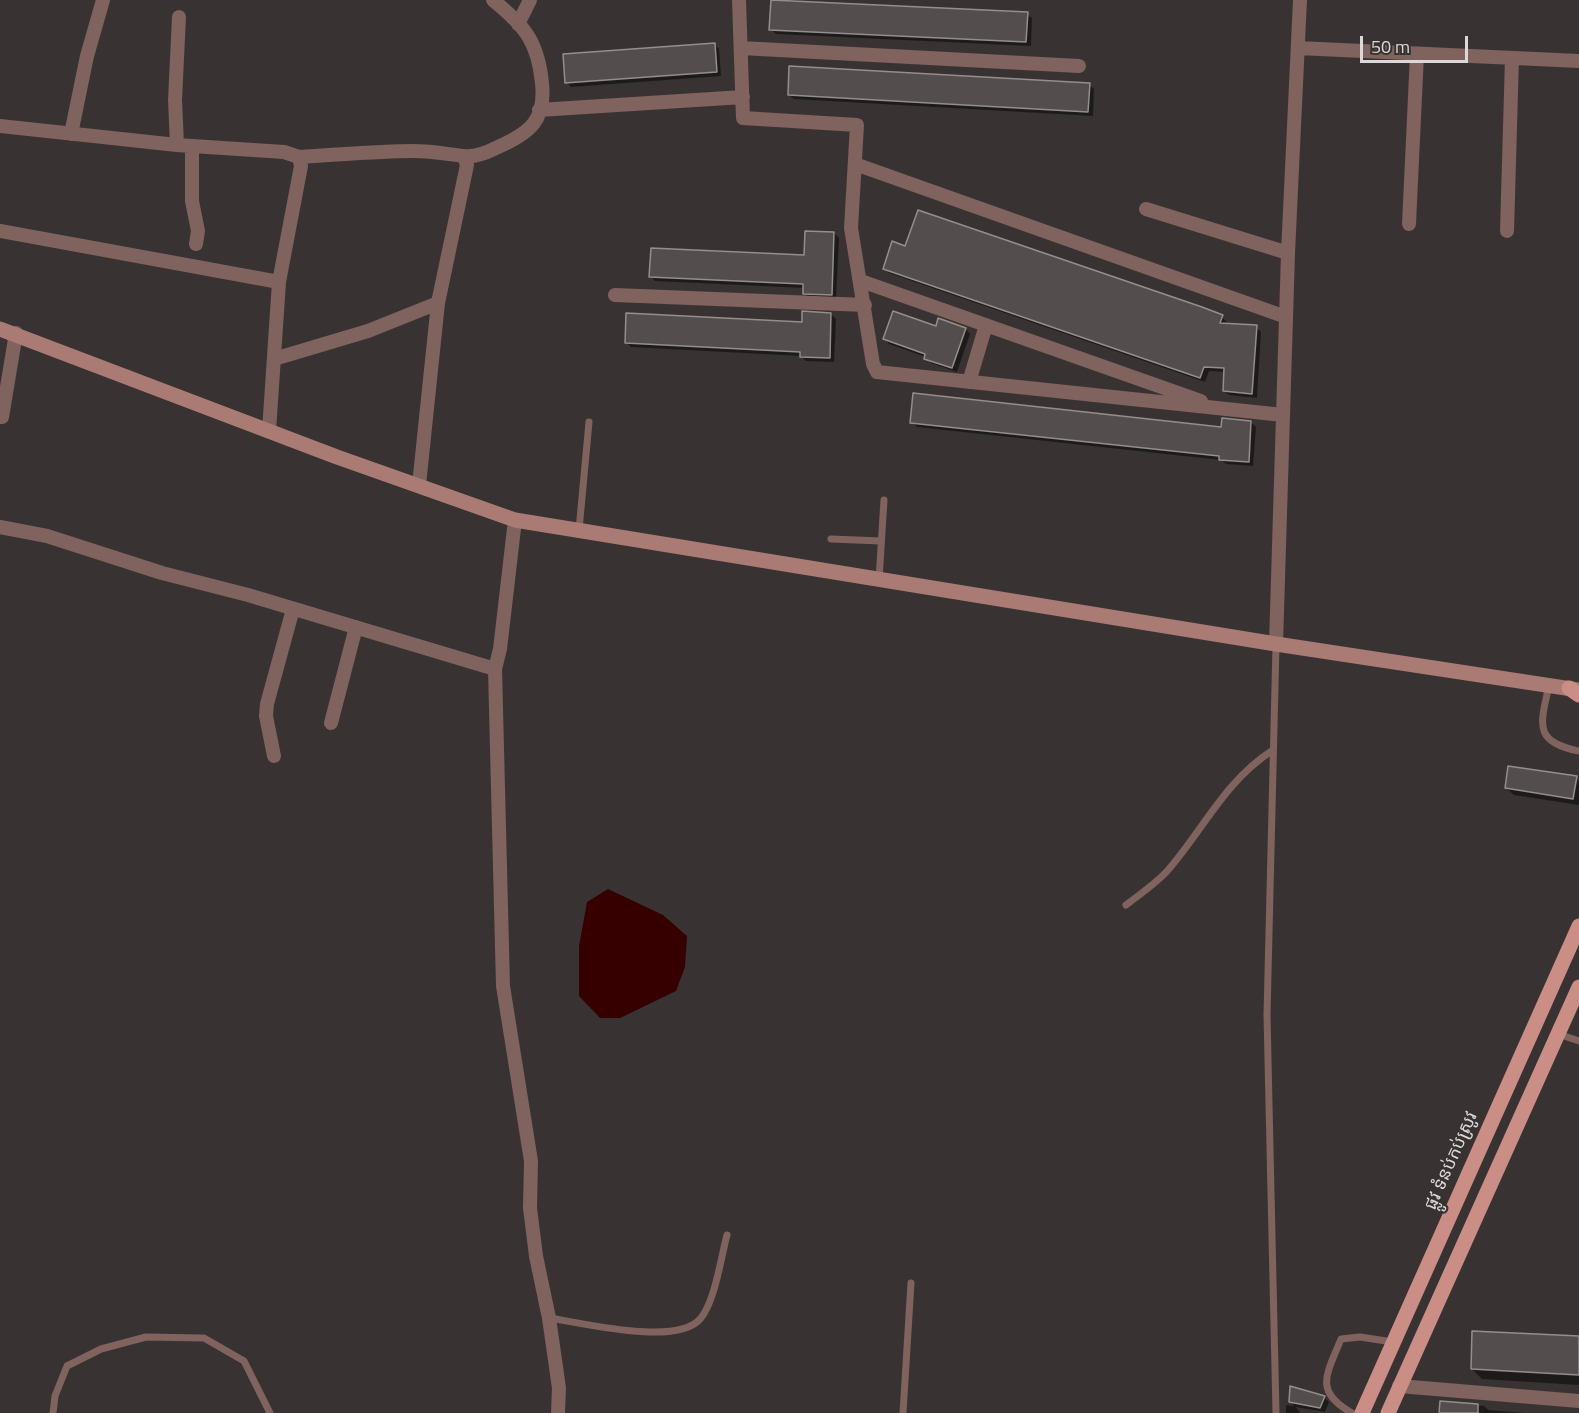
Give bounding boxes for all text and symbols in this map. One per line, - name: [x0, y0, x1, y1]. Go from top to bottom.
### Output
- scale bar: [1363, 24, 1471, 62]
- text: 50 m: [1371, 33, 1410, 60]
- street label: ផ្លូវ ទំនប់កប់ស្រូវ: [1421, 1108, 1483, 1214]

